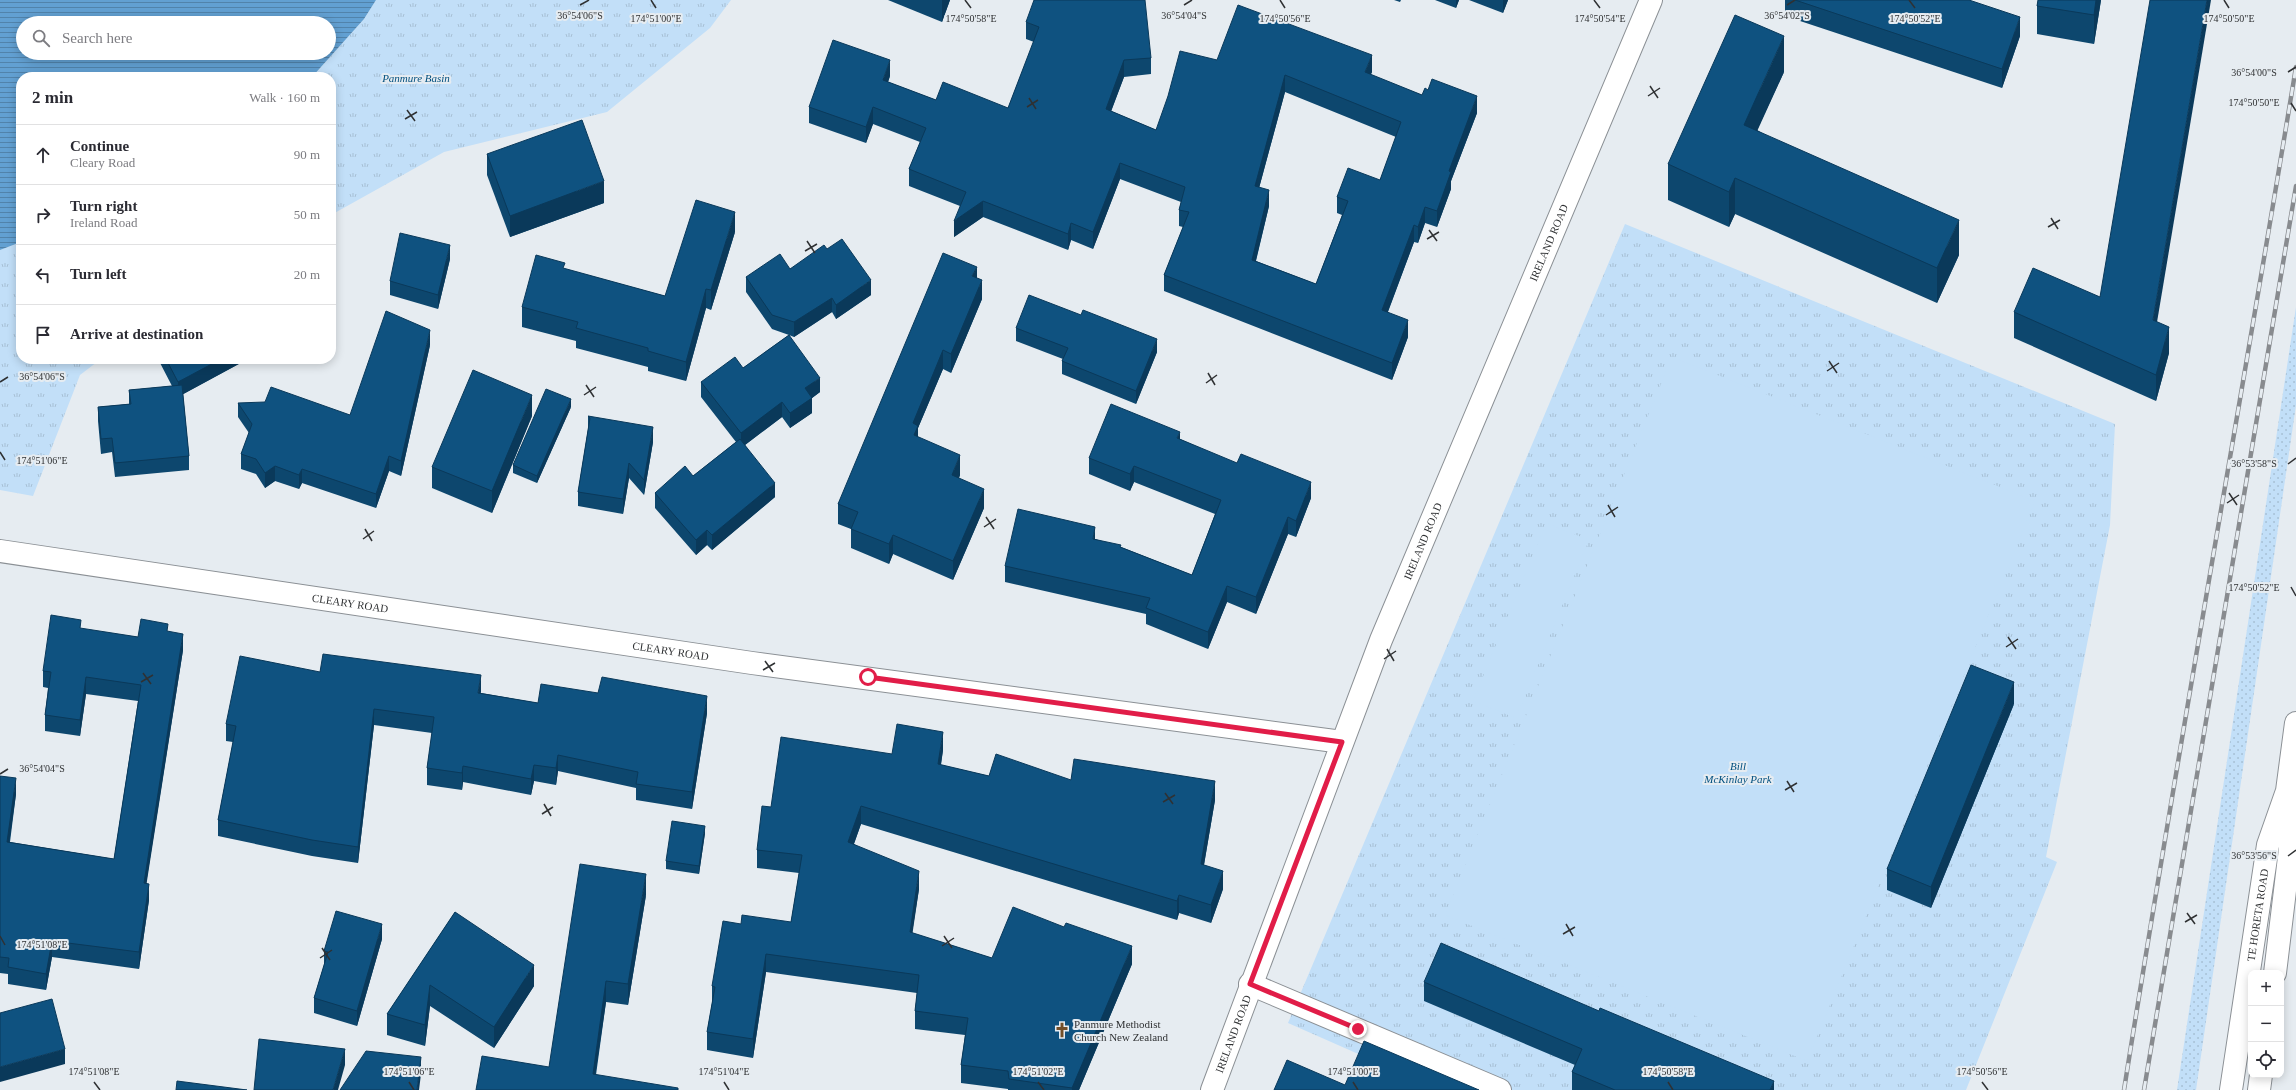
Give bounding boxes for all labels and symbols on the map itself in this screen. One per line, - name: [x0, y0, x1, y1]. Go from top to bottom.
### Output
- text: 36°54'06"S: [557, 10, 603, 21]
- text: 36°54'04"S: [1161, 10, 1207, 21]
- text: 36°54'02"S: [1764, 10, 1810, 21]
- text: 174°51'00"E: [631, 13, 682, 24]
- text: 174°50'58"E: [946, 13, 997, 24]
- text: 174°50'56"E: [1260, 13, 1311, 24]
- text: 174°50'54"E: [1575, 13, 1626, 24]
- text: 174°50'52"E: [1890, 13, 1941, 24]
- text: 174°50'50"E: [2204, 13, 2255, 24]
- text: 36°54'00"S: [2231, 67, 2277, 78]
- park label: Panmure Basin: [381, 72, 450, 84]
- text: 174°50'50"E: [2229, 97, 2280, 108]
- street label: IRELAND ROAD: [1527, 202, 1570, 283]
- text: 36°54'06"S: [19, 371, 65, 382]
- text: 174°51'06"E: [17, 455, 68, 466]
- text: 36°53'58"S: [2231, 458, 2277, 469]
- street label: IRELAND ROAD: [1401, 501, 1444, 581]
- text: 174°50'52"E: [2229, 582, 2280, 593]
- street label: CLEARY ROAD: [311, 592, 389, 615]
- street label: CLEARY ROAD: [632, 639, 710, 662]
- route start: [859, 668, 877, 686]
- park label: Bill McKinlay Park: [1703, 760, 1773, 785]
- text: 36°54'04"S: [19, 763, 65, 774]
- text: 36°53'56"S: [2231, 850, 2277, 861]
- street label: TE HORETA ROAD: [2245, 868, 2270, 962]
- text: 174°51'08"E: [17, 939, 68, 950]
- street label: IRELAND ROAD: [1213, 993, 1253, 1074]
- place label: Panmure Methodist Church New Zealand: [1074, 1018, 1169, 1043]
- route end: [1349, 1020, 1367, 1038]
- church icon: Panmure Methodist Church New Zealand: [1053, 1021, 1071, 1039]
- text: 174°51'08"E: [69, 1066, 120, 1077]
- text: 174°51'06"E: [384, 1066, 435, 1077]
- text: 174°51'04"E: [699, 1066, 750, 1077]
- text: 174°51'02"E: [1013, 1066, 1064, 1077]
- text: 174°51'00"E: [1328, 1066, 1379, 1077]
- text: 174°50'58"E: [1643, 1066, 1694, 1077]
- text: 174°50'56"E: [1957, 1066, 2008, 1077]

